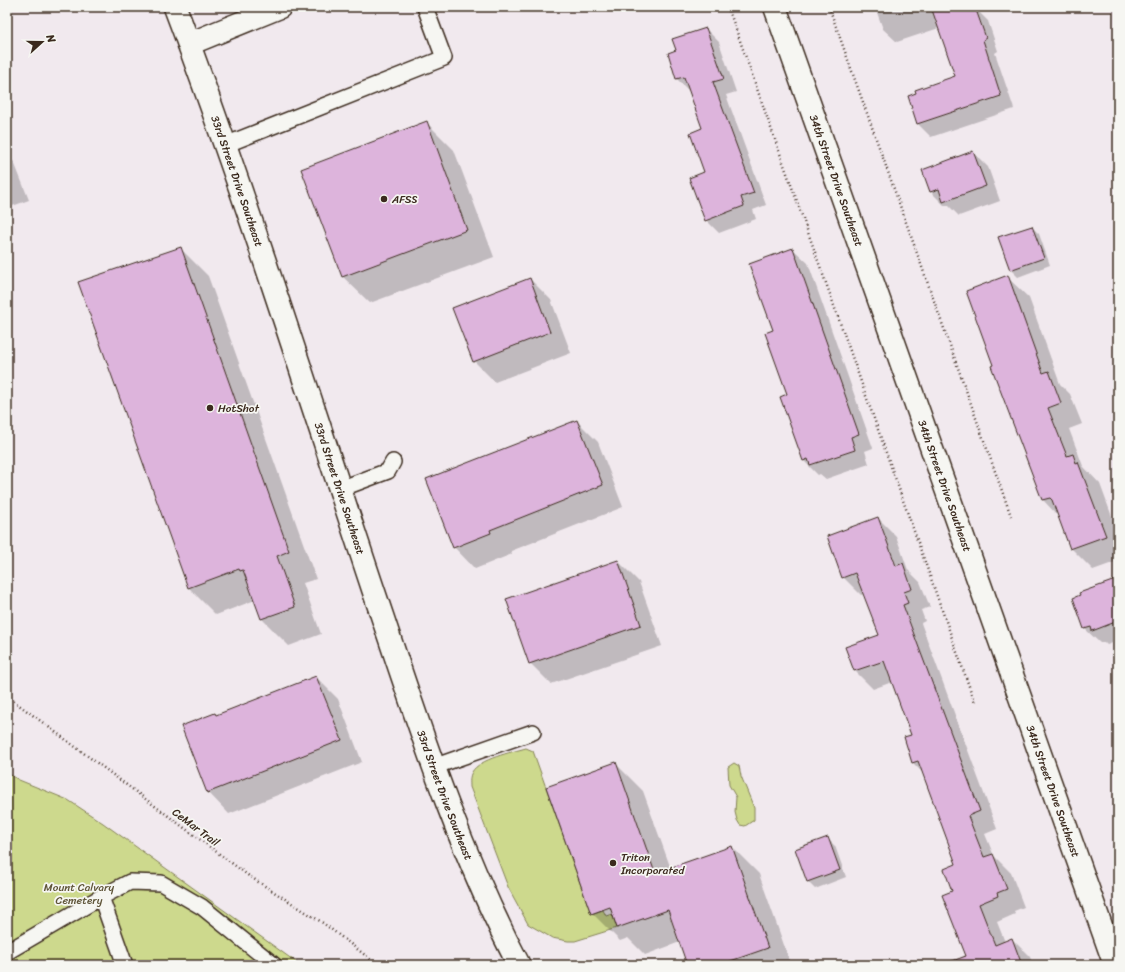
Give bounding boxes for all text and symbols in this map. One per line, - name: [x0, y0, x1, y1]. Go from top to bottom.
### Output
- north arrow: [22, 22, 62, 62]
- text: N: [40, 31, 61, 46]
- street label: 34th Street Drive Southeast: [804, 112, 868, 249]
- street label: 33rd Street Drive Southeast: [205, 113, 268, 250]
- place label: AFSS: [391, 190, 418, 209]
- marker: AFSS: [379, 194, 389, 204]
- place label: HotShot: [218, 399, 259, 418]
- marker: HotShot: [205, 403, 215, 413]
- street label: 34th Street Drive Southeast: [912, 417, 977, 555]
- street label: 33rd Street Drive Southeast: [309, 420, 370, 557]
- street label: 34th Street Drive Southeast: [1021, 723, 1085, 860]
- street label: 33rd Street Drive Southeast: [411, 727, 478, 863]
- street label: CeMar Trail: [168, 803, 224, 852]
- place label: Triton Incorporated: [620, 848, 685, 880]
- marker: Triton Incorporated: [608, 858, 618, 868]
- park label: Mount Calvary Cemetery: [44, 878, 115, 910]

